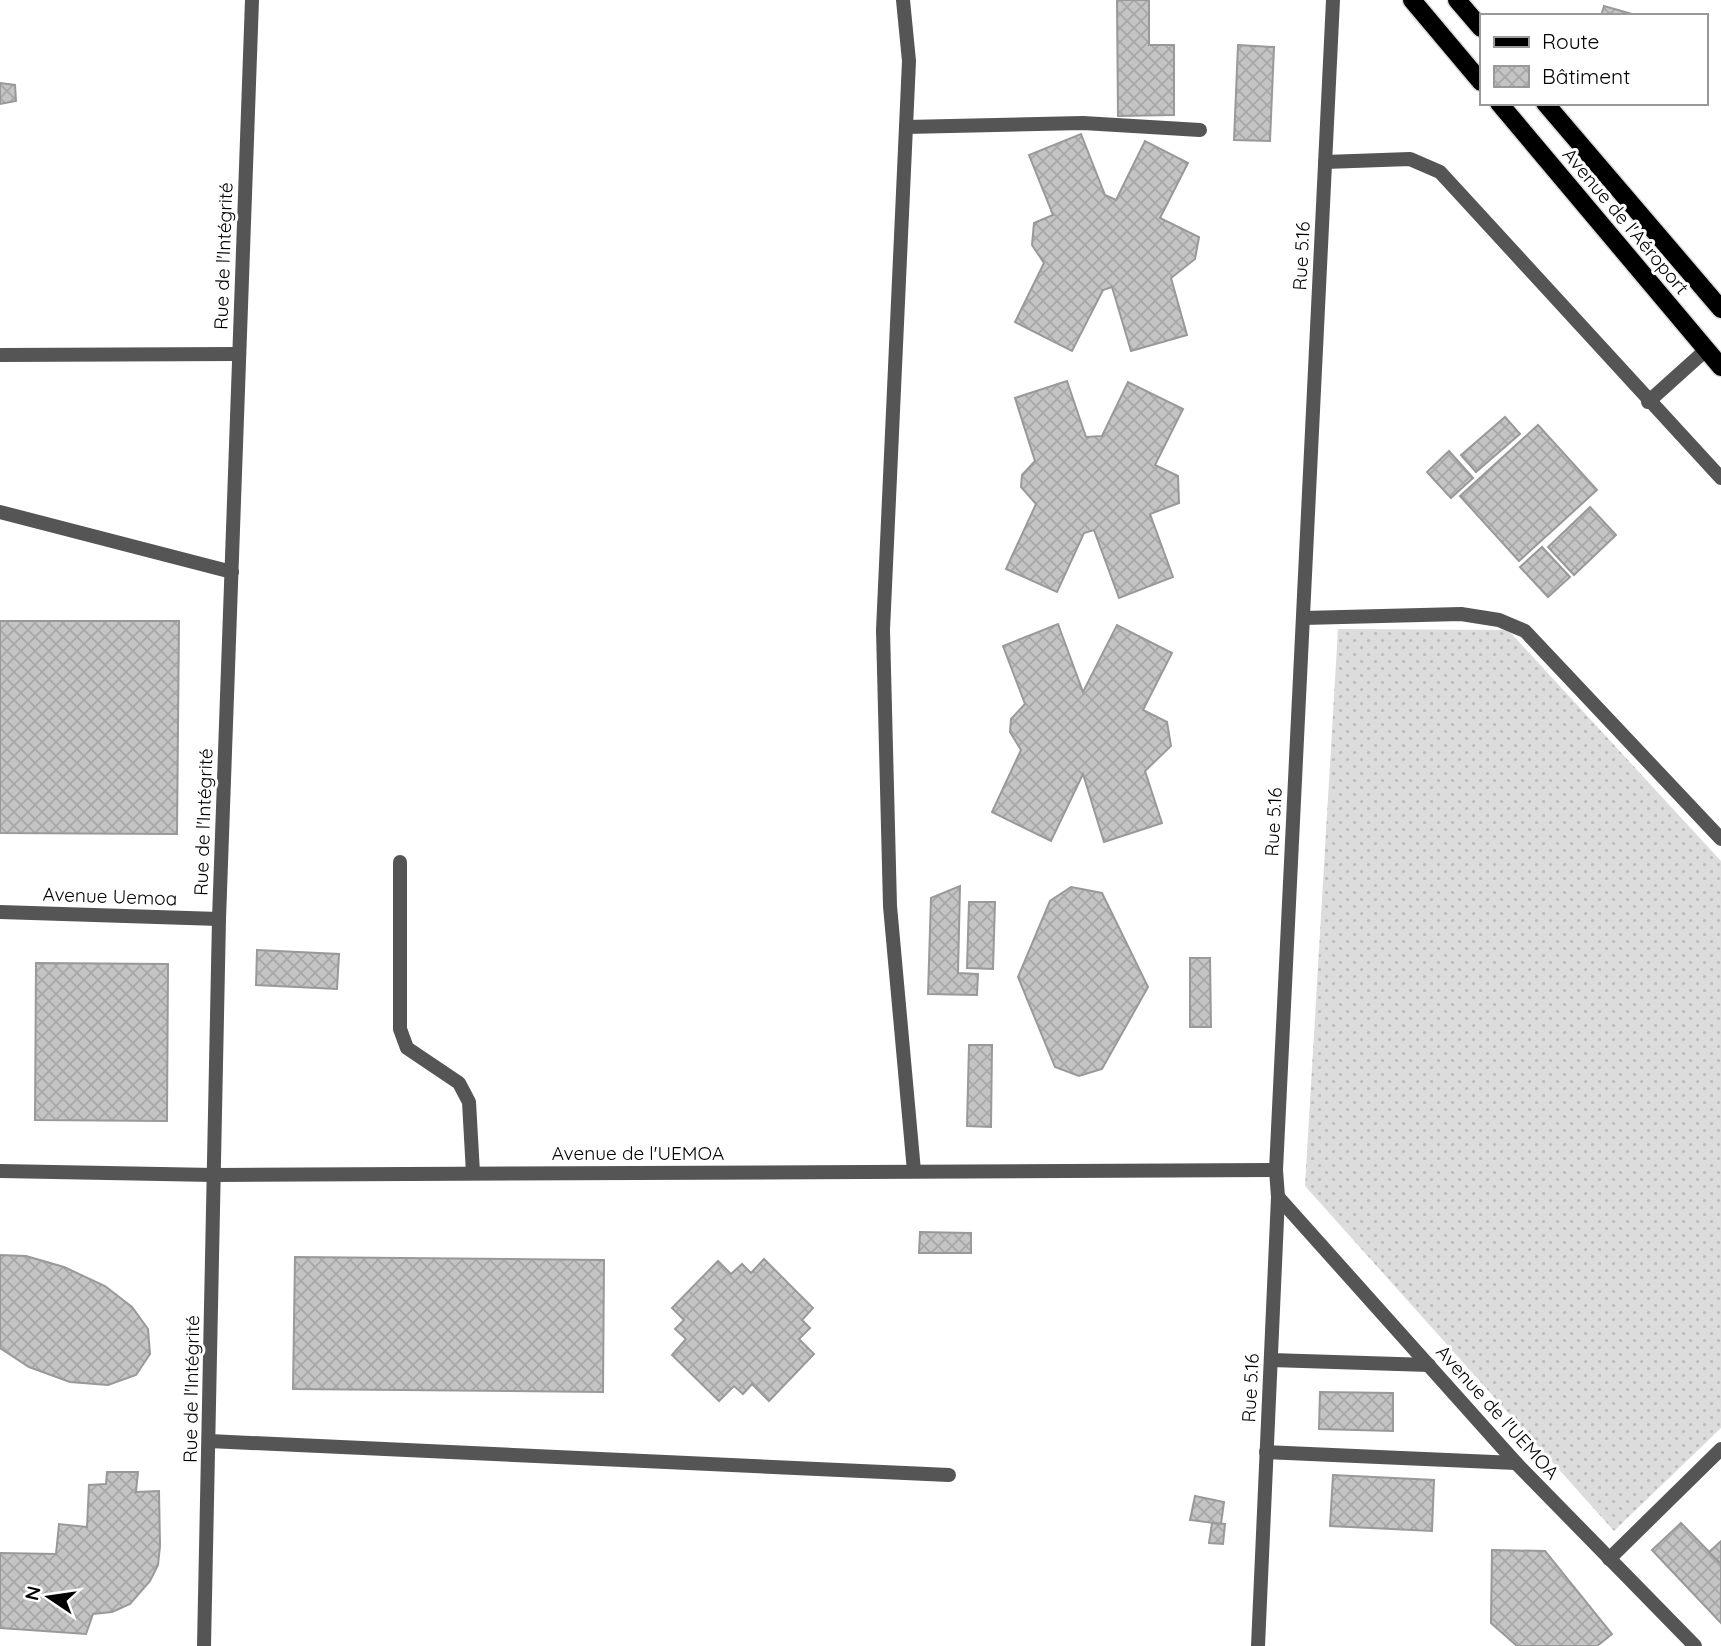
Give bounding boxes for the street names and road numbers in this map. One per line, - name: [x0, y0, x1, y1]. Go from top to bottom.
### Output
- street label: Avenue de l'Aéroport: [1558, 143, 1694, 299]
- street label: Rue de l'Intégrité: [208, 182, 238, 330]
- street label: Rue 5.16: [1287, 221, 1315, 291]
- street label: Rue de l'Intégrité: [188, 748, 218, 896]
- street label: Rue 5.16: [1259, 787, 1287, 857]
- street label: Avenue Uemoa: [42, 882, 178, 910]
- street label: Avenue de l'UEMOA: [552, 1141, 724, 1165]
- street label: Rue de l'Intégrité: [178, 1315, 204, 1463]
- street label: Avenue de l'UEMOA: [1431, 1340, 1565, 1484]
- street label: Rue 5.16: [1236, 1353, 1264, 1423]

